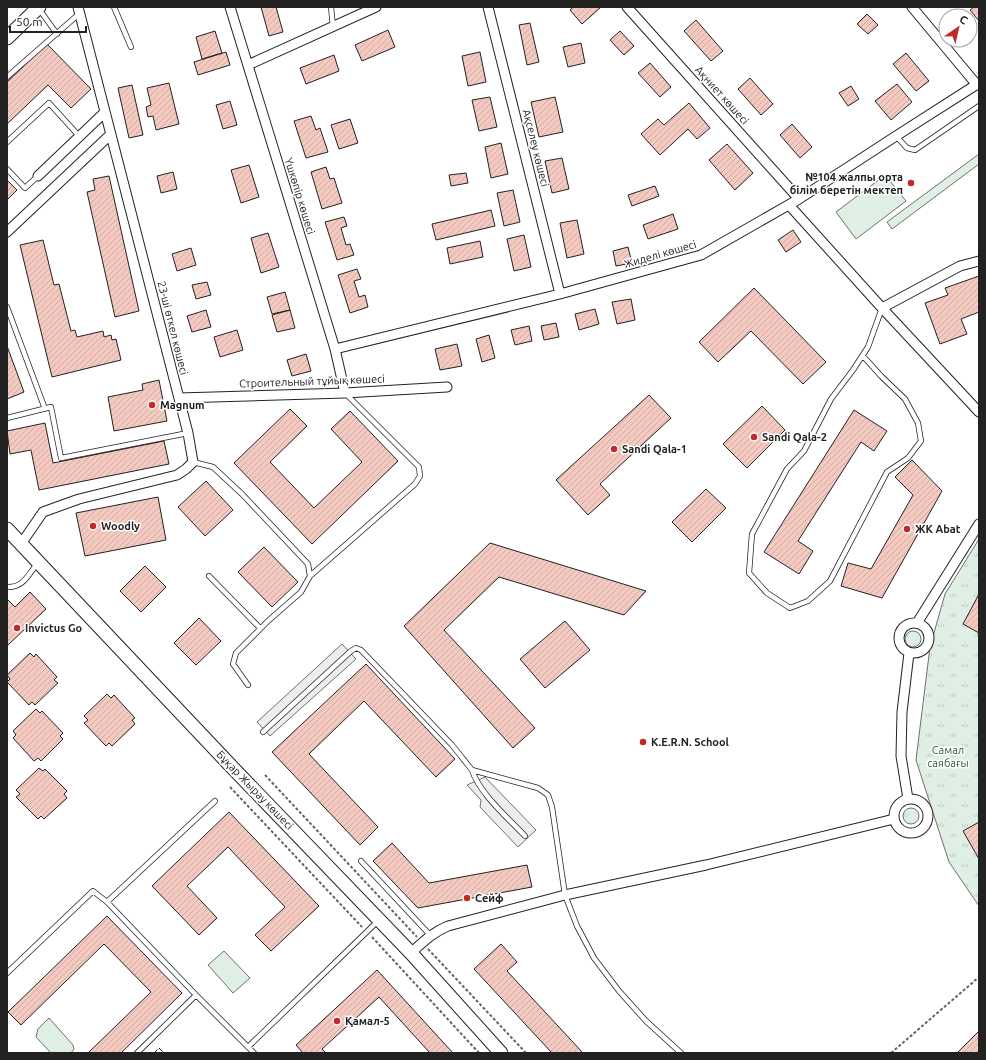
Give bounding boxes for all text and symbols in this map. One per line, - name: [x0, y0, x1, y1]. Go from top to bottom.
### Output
- scale bar: [10, 8, 86, 34]
- north arrow: [938, 8, 978, 48]
- text: С: [957, 13, 970, 27]
- text: 50 m: [16, 15, 43, 28]
- street label: Ақниет көшесі: [693, 63, 751, 127]
- street label: Ақселеу көшесі: [521, 108, 551, 188]
- street label: Үшкөпір көшесі: [283, 156, 317, 236]
- place label: №104 жалпы орта білім беретін мектеп: [790, 171, 903, 196]
- marker: №104 жалпы орта білім беретін мектеп: [906, 178, 916, 188]
- street label: Жиделі көшесі: [622, 238, 698, 270]
- street label: 23-ші өткел көшесі: [156, 280, 190, 376]
- street label: Строительный тұйық көшесі: [239, 372, 385, 390]
- place label: Magnum: [160, 399, 205, 411]
- marker: Magnum: [147, 400, 157, 410]
- place label: Sandi Qala-2: [762, 431, 827, 443]
- marker: Sandi Qala-2: [749, 432, 759, 442]
- place label: Sandi Qala-1: [622, 443, 687, 455]
- marker: Sandi Qala-1: [609, 444, 619, 454]
- place label: Woodly: [101, 520, 140, 532]
- marker: Woodly: [88, 521, 98, 531]
- place label: ЖК Abat: [915, 523, 961, 535]
- marker: ЖК Abat: [902, 524, 912, 534]
- place label: Invictus Go: [25, 622, 83, 634]
- marker: Invictus Go: [12, 623, 22, 633]
- place label: K.E.R.N. School: [651, 736, 730, 748]
- marker: K.E.R.N. School: [638, 737, 648, 747]
- park label: Самал саябағы: [927, 744, 969, 769]
- street label: Бұқар Жырау көшесі: [214, 748, 296, 832]
- place label: Сейф: [475, 892, 504, 904]
- marker: Сейф: [462, 893, 472, 903]
- place label: Қамал-5: [345, 1015, 390, 1027]
- marker: Қамал-5: [332, 1016, 342, 1026]

